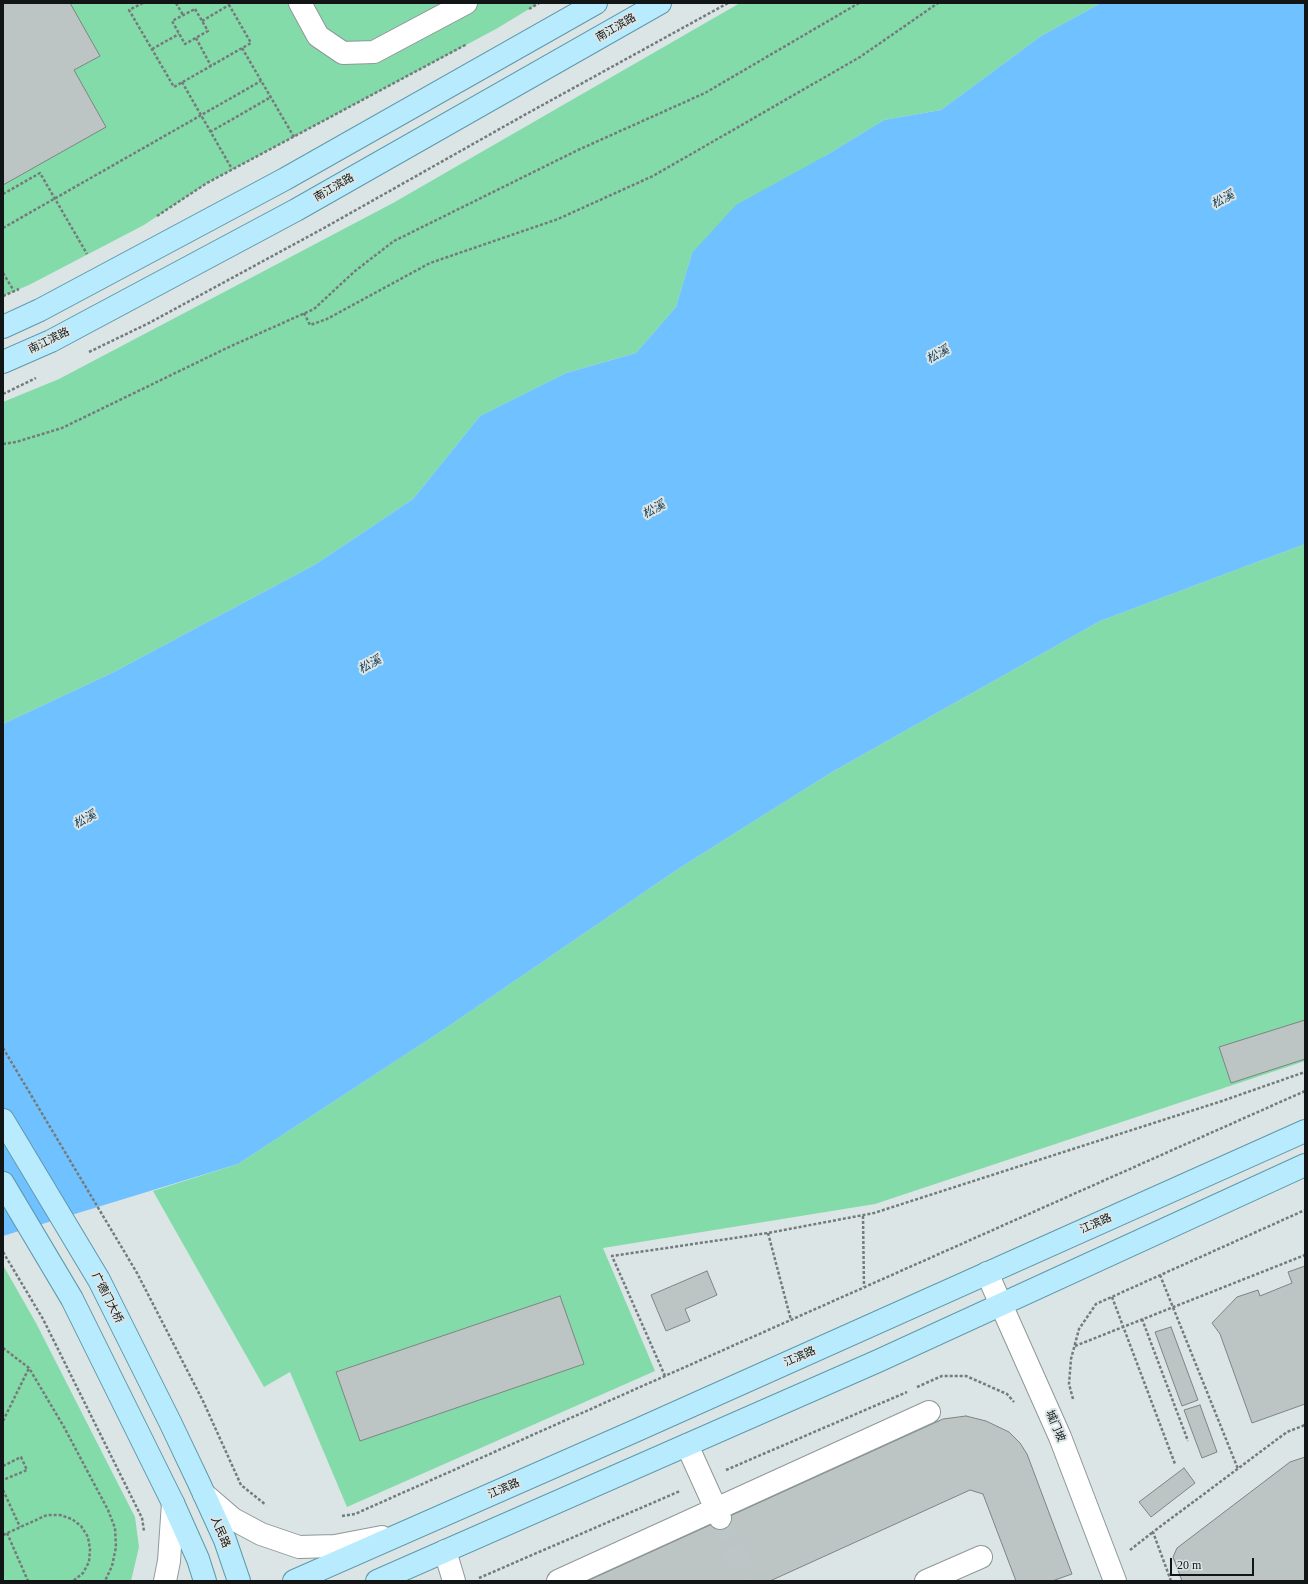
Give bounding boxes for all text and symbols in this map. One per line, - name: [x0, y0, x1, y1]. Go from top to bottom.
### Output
- street label: 南江滨路: [594, 11, 638, 45]
- street label: 南江滨路: [312, 171, 356, 205]
- water label: 松溪: [1209, 188, 1237, 212]
- street label: 南江滨路: [26, 325, 72, 357]
- water label: 松溪: [924, 343, 952, 367]
- water label: 松溪: [640, 498, 668, 522]
- water label: 松溪: [356, 653, 384, 677]
- water label: 松溪: [71, 808, 99, 832]
- street label: 江滨路: [1078, 1211, 1114, 1237]
- street label: 广德门大桥: [89, 1271, 125, 1325]
- street label: 江滨路: [782, 1344, 818, 1370]
- street label: 城门坡: [1042, 1408, 1068, 1444]
- street label: 江滨路: [486, 1476, 522, 1502]
- street label: 人民路: [207, 1514, 233, 1550]
- scale bar: [1172, 1550, 1256, 1576]
- text: 20 m: [1177, 1558, 1201, 1572]

